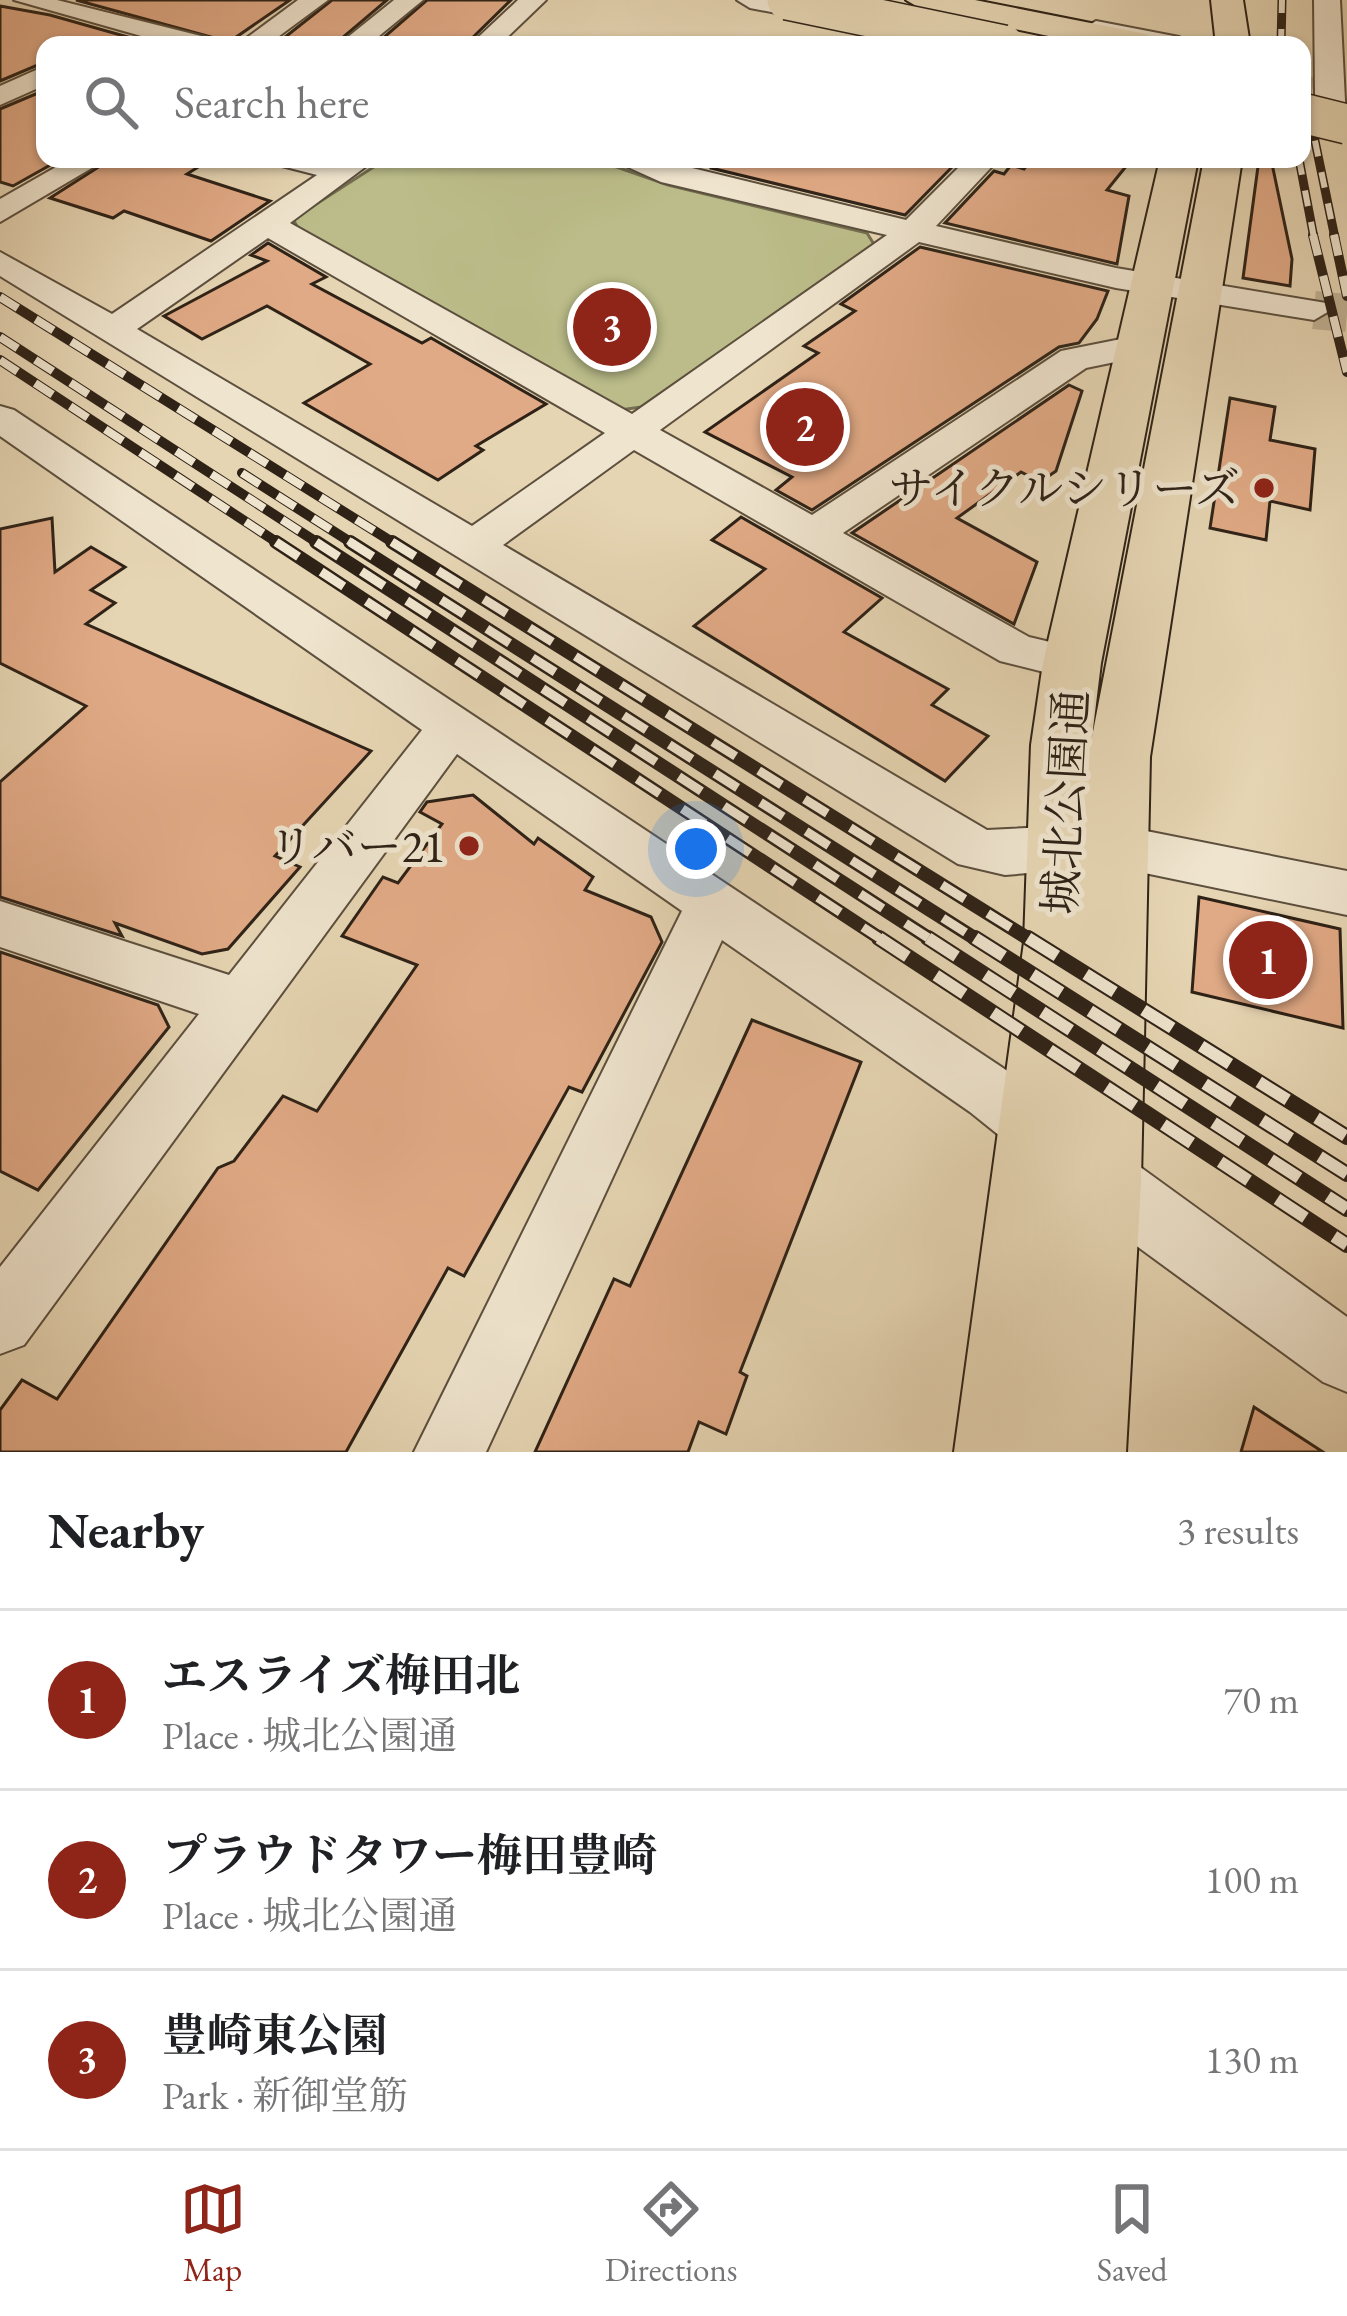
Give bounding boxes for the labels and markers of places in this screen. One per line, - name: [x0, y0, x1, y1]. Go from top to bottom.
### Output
- pin: 3: [573, 282, 651, 372]
- pin: 2: [766, 382, 844, 472]
- place label: サイクルシリーズ: [889, 459, 1240, 517]
- marker: サイクルシリーズ: [1251, 475, 1277, 501]
- place label: リバー21: [268, 817, 445, 875]
- marker: リバー21: [456, 833, 482, 859]
- pin: 1: [1229, 915, 1307, 1005]

